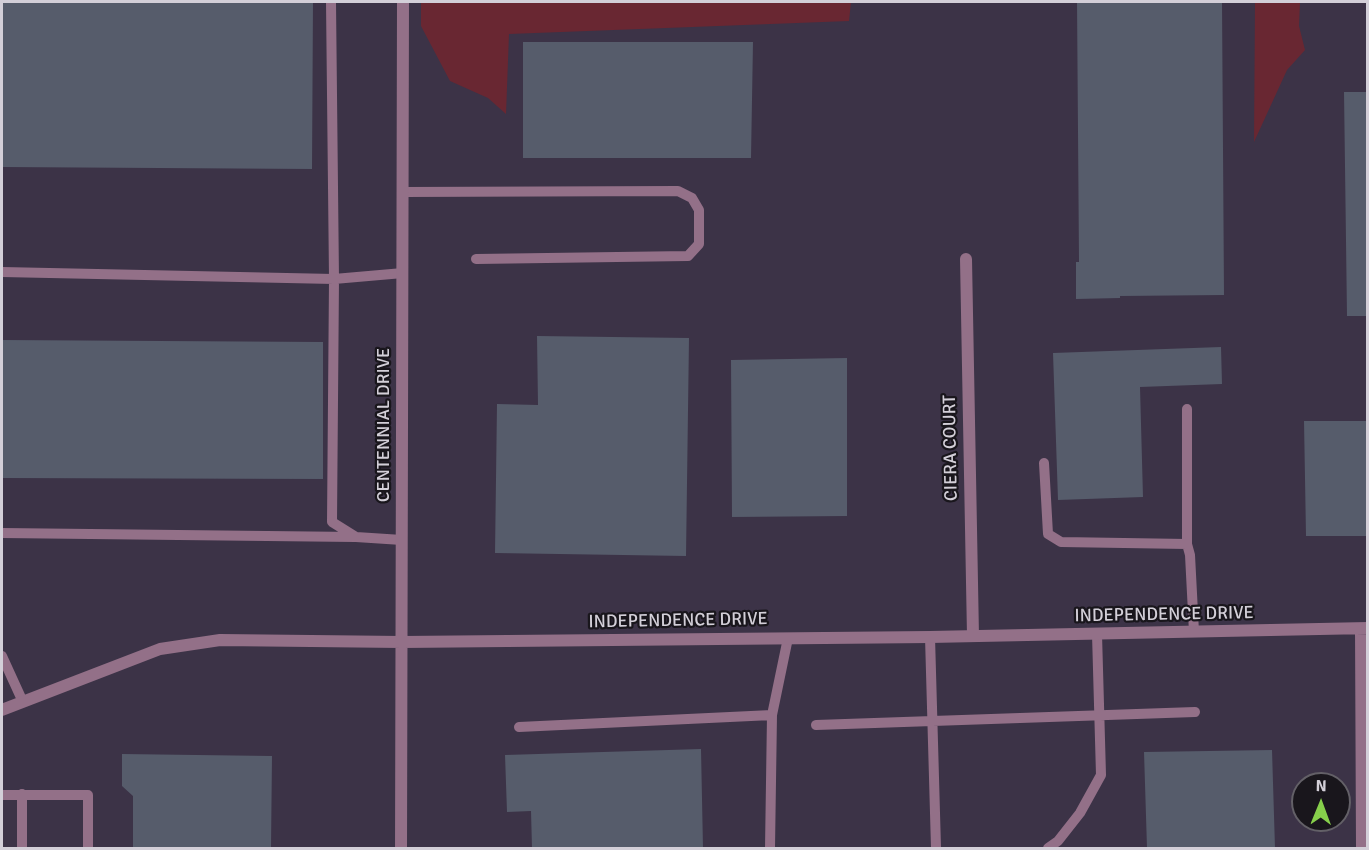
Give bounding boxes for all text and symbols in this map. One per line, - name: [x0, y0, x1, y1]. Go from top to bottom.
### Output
- street label: CENTENNIAL DRIVE: [373, 348, 395, 502]
- street label: CIERA COURT: [939, 395, 963, 501]
- street label: INDEPENDENCE DRIVE: [1074, 603, 1254, 627]
- street label: INDEPENDENCE DRIVE: [588, 609, 768, 633]
- north arrow: [1291, 772, 1351, 832]
- text: N: [1316, 776, 1327, 796]

